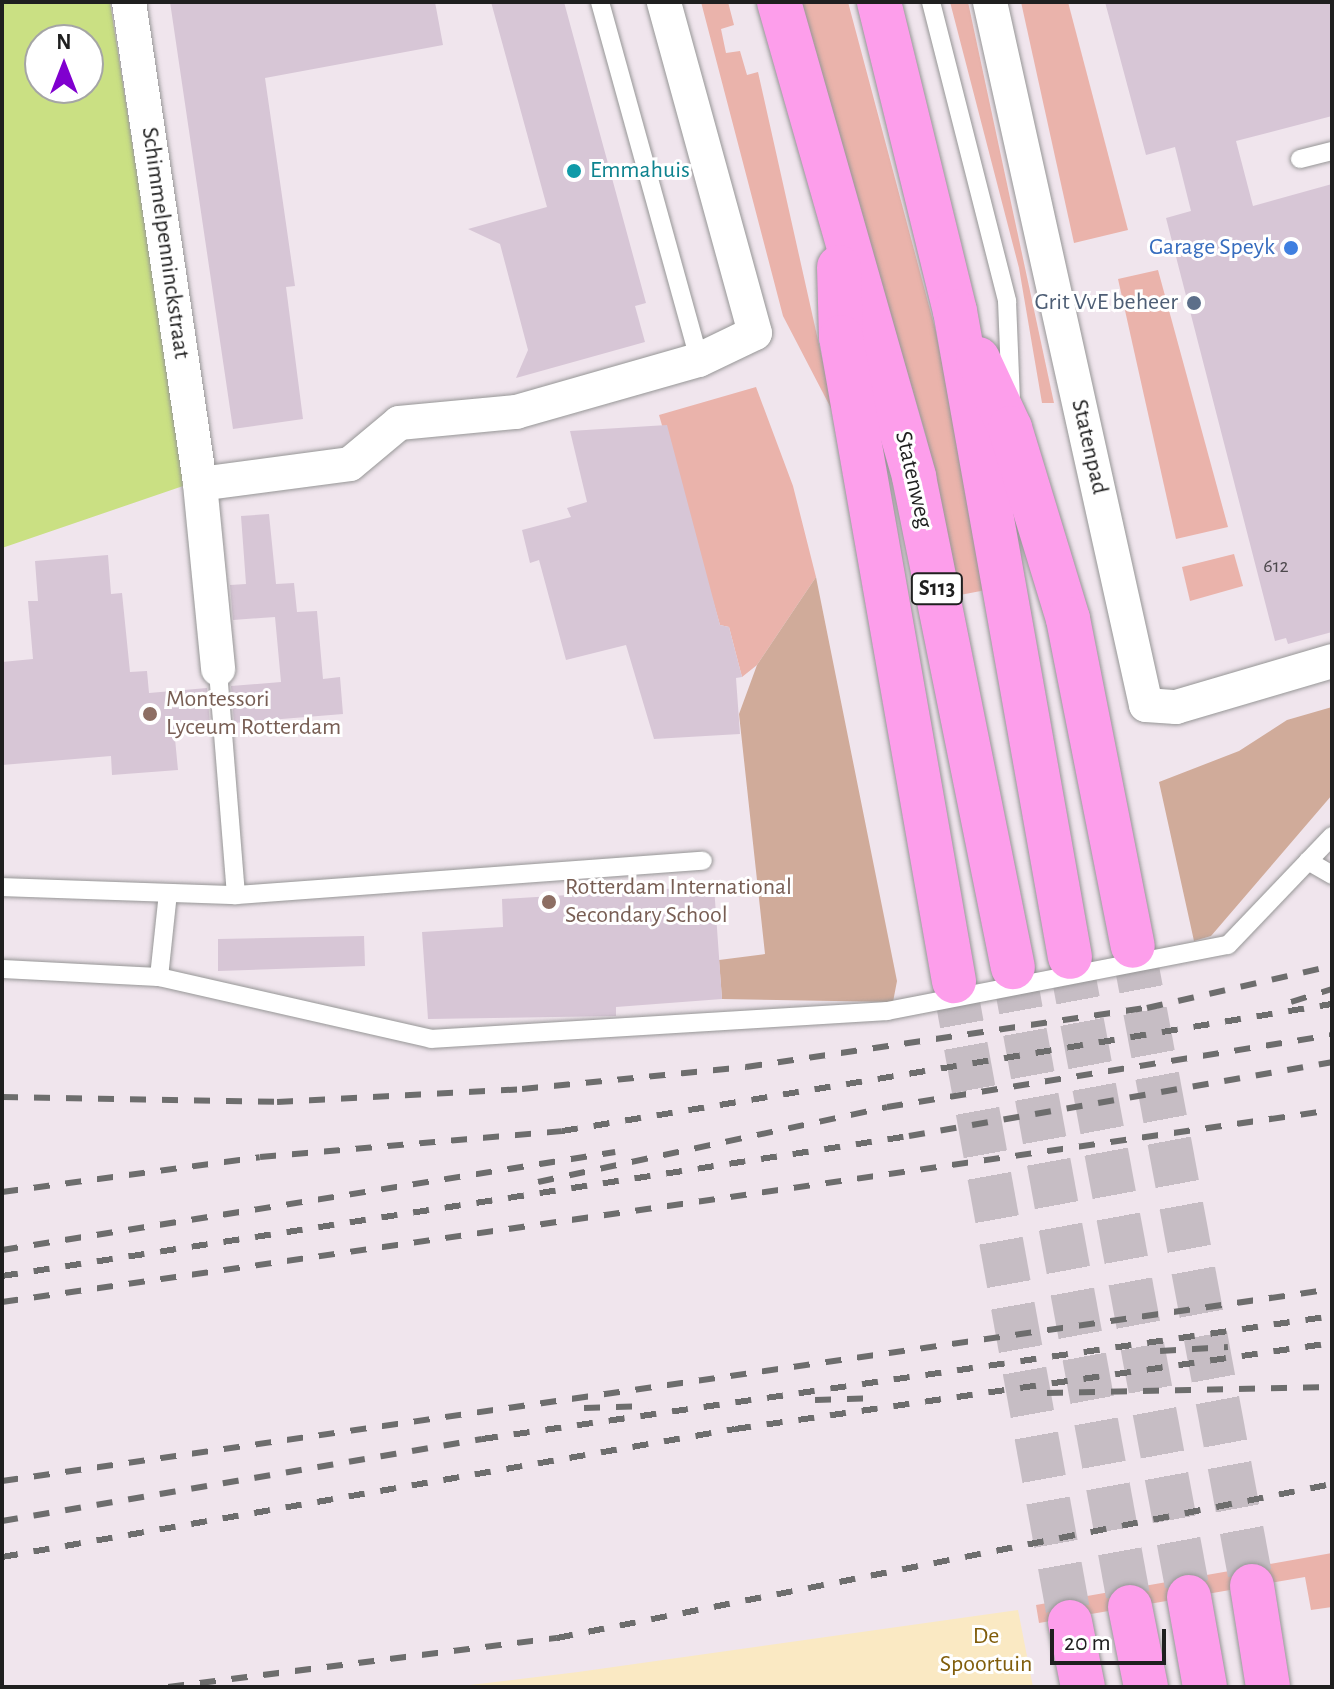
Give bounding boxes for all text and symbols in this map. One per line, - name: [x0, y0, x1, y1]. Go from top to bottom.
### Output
- north arrow: [24, 24, 104, 104]
- text: N: [56, 31, 72, 53]
- street label: Schimmelpenninckstraat: [134, 125, 196, 361]
- place label: Emmahuis: [590, 157, 690, 185]
- marker: Emmahuis: [565, 162, 583, 180]
- place label: Garage Speyk: [1149, 234, 1275, 262]
- marker: Garage Speyk: [1282, 239, 1300, 257]
- place label: Grit VvE beheer: [1035, 289, 1178, 317]
- marker: Grit VvE beheer: [1185, 294, 1203, 312]
- street label: Statenpad: [1064, 397, 1114, 497]
- street label: Statenweg: [888, 429, 938, 531]
- house number: 612: [1263, 554, 1289, 578]
- road number: S113: [909, 571, 965, 607]
- place label: Montessori Lyceum Rotterdam: [166, 686, 341, 742]
- marker: Montessori Lyceum Rotterdam: [141, 705, 159, 723]
- place label: Rotterdam International Secondary School: [565, 874, 792, 930]
- marker: Rotterdam International Secondary School: [540, 893, 558, 911]
- scale bar: [1054, 1613, 1170, 1663]
- park label: De Spoortuin: [940, 1623, 1032, 1679]
- text: 20 m: [1064, 1631, 1111, 1655]

